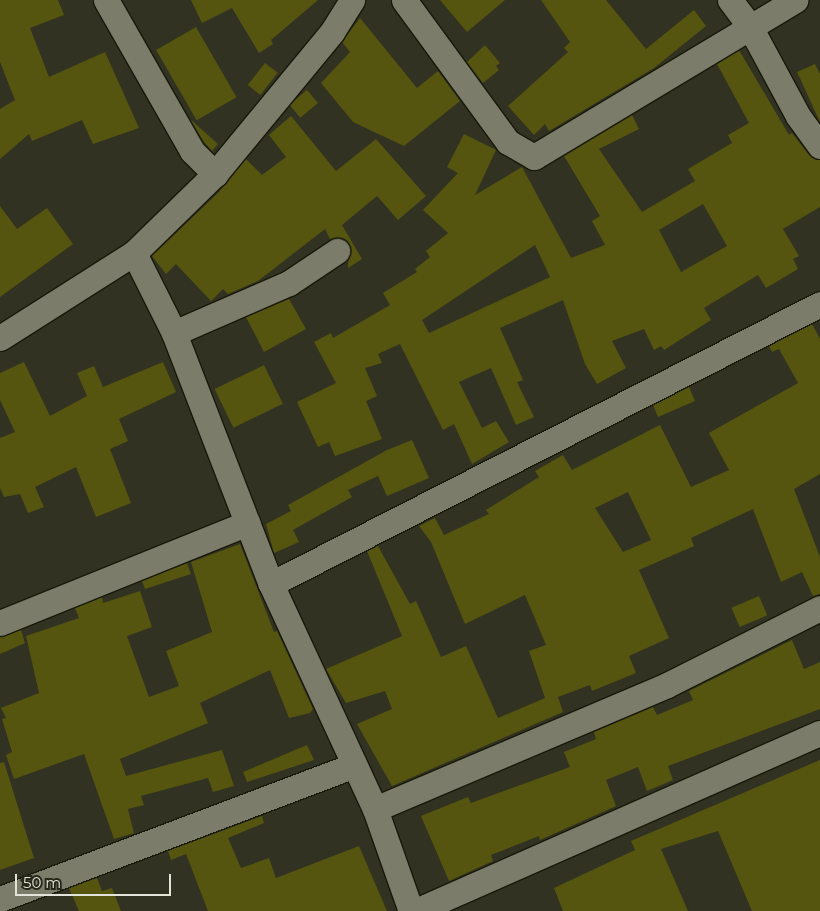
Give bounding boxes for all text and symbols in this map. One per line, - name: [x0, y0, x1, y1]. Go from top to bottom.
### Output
- scale bar: [18, 864, 174, 896]
- text: 50 m: [23, 873, 61, 892]

